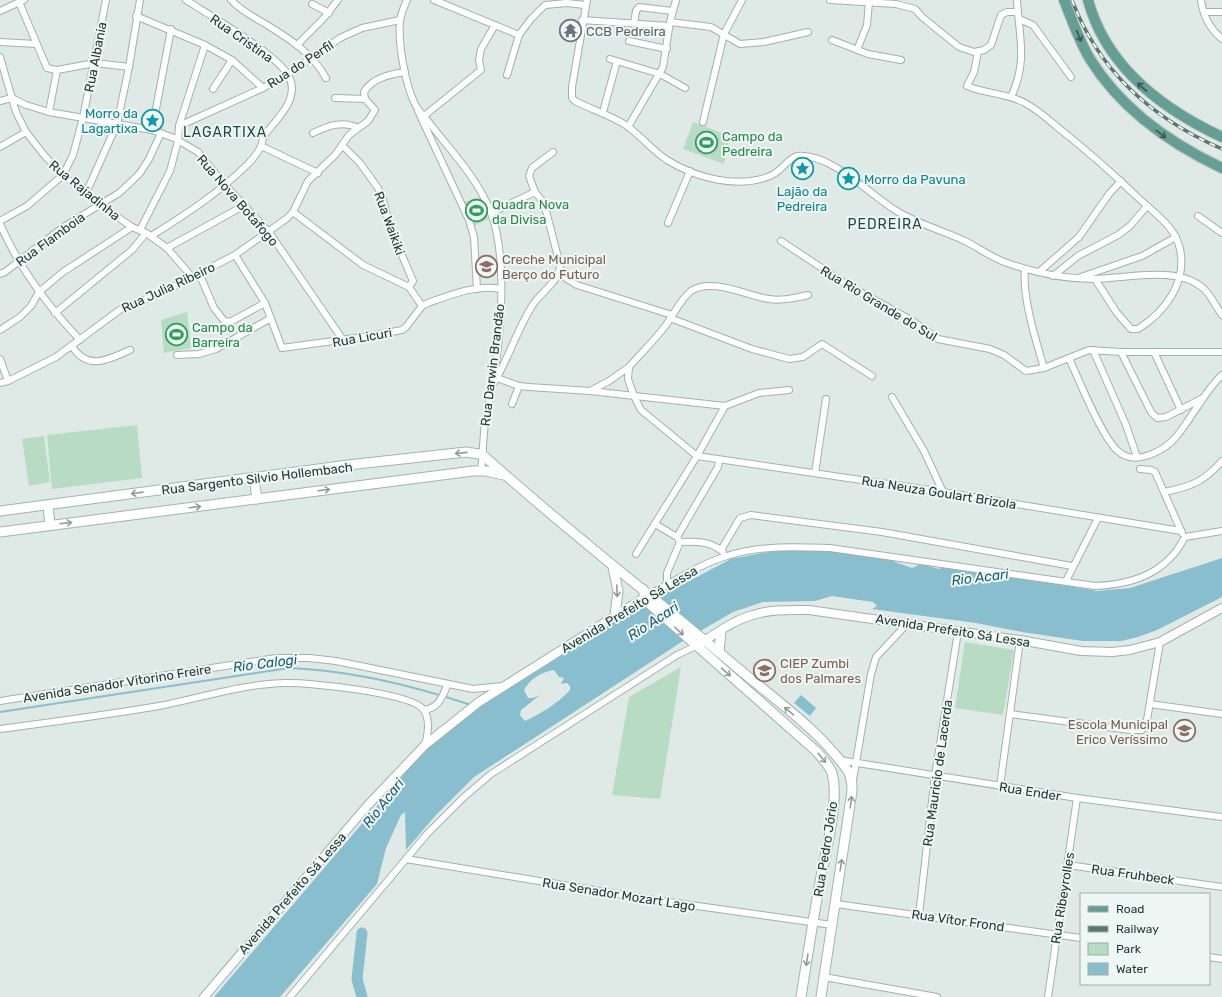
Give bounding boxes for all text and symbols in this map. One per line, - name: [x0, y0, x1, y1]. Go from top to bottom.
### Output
- street label: Rua Cristina: [207, 11, 276, 66]
- temple icon: CCB Pedreira: [558, 18, 584, 44]
- street label: Rua Albania: [81, 21, 110, 94]
- place label: CCB Pedreira: [586, 24, 666, 39]
- one-way arrow: [1075, 30, 1083, 42]
- street label: Rua do Perfil: [264, 37, 336, 91]
- one-way arrow: [1137, 82, 1147, 91]
- place label: Morro da Lagartixa: [81, 106, 138, 137]
- place icon: Morro da Lagartixa: [140, 107, 166, 133]
- district label: LAGARTIXA: [183, 124, 267, 141]
- place label: Campo da Pedreira: [722, 129, 783, 159]
- sports icon: Campo da Pedreira: [694, 130, 720, 156]
- one-way arrow: [1156, 130, 1167, 138]
- street label: Rua Nova Botafogo: [193, 152, 281, 250]
- place icon: Lajão da Pedreira: [789, 156, 815, 182]
- street label: Rua Rajadinha: [46, 157, 123, 224]
- place icon: Morro da Pavuna: [835, 166, 861, 192]
- place label: Morro da Pavuna: [864, 172, 966, 187]
- place label: Lajão da Pedreira: [777, 184, 827, 214]
- street label: Rua Waikiki: [371, 189, 408, 257]
- place label: Quadra Nova da Divisa: [492, 197, 569, 227]
- sports icon: Quadra Nova da Divisa: [463, 198, 489, 224]
- street label: Rua Flamboia: [13, 209, 88, 269]
- district label: PEDREIRA: [847, 216, 923, 233]
- place label: Creche Municipal Berço do Futuro: [502, 252, 606, 282]
- school or university icon: Creche Municipal Berço do Futuro: [473, 253, 499, 279]
- street label: Rua Julia Ribeiro: [119, 259, 217, 316]
- street label: Rua Rio Grande do Sul: [818, 263, 940, 344]
- street label: Rua Darwin Brandão: [478, 303, 507, 427]
- place label: Campo da Barreira: [192, 320, 253, 350]
- sports icon: Campo da Barreira: [163, 321, 189, 347]
- street label: Rua Licuri: [331, 325, 393, 350]
- one-way arrow: [455, 449, 468, 457]
- street label: Rua Sargento Silvio Hollembach: [161, 459, 354, 499]
- street label: Rua Neuza Goulart Brizola: [860, 473, 1017, 512]
- one-way arrow: [317, 486, 330, 494]
- one-way arrow: [131, 489, 144, 497]
- one-way arrow: [188, 503, 201, 511]
- one-way arrow: [60, 519, 73, 527]
- street label: Avenida Prefeito Sá Lessa: [558, 563, 700, 656]
- water label: Rio Acari: [950, 565, 1010, 589]
- one-way arrow: [614, 584, 621, 597]
- water label: Rio Acari: [624, 598, 683, 644]
- street label: Avenida Prefeito Sá Lessa: [874, 611, 1031, 650]
- one-way arrow: [674, 626, 684, 635]
- water label: Rio Calogi: [232, 651, 299, 676]
- place label: CIEP Zumbi dos Palmares: [780, 656, 861, 686]
- school or university icon: CIEP Zumbi dos Palmares: [752, 657, 778, 683]
- street label: Avenida Senador Vitorino Freire: [22, 661, 212, 706]
- one-way arrow: [720, 667, 731, 676]
- street label: Rua Mauricio de Lacerda: [920, 699, 955, 847]
- one-way arrow: [784, 707, 794, 716]
- place label: Escola Municipal Erico Veríssimo: [1068, 717, 1168, 747]
- school or university icon: Escola Municipal Erico Veríssimo: [1171, 718, 1197, 744]
- one-way arrow: [818, 753, 827, 764]
- water label: Rio Acari: [359, 775, 408, 831]
- street label: Rua Ender: [998, 779, 1062, 804]
- one-way arrow: [847, 796, 854, 809]
- street label: Rua Pedro Jório: [811, 800, 840, 898]
- street label: Avenida Prefeito Sá Lessa: [235, 829, 349, 957]
- street label: Rua Ribeyrolles: [1048, 851, 1077, 945]
- one-way arrow: [837, 859, 845, 872]
- street label: Rua Fruhbeck: [1090, 861, 1176, 888]
- street label: Rua Senador Mozart Lago: [541, 875, 696, 915]
- legend: [1080, 893, 1210, 985]
- text: Road: [1116, 902, 1144, 916]
- street label: Rua Vítor Frond: [911, 907, 1005, 934]
- text: Railway: [1116, 922, 1159, 936]
- text: Park: [1116, 942, 1142, 956]
- one-way arrow: [803, 953, 811, 966]
- text: Water: [1116, 962, 1148, 976]

